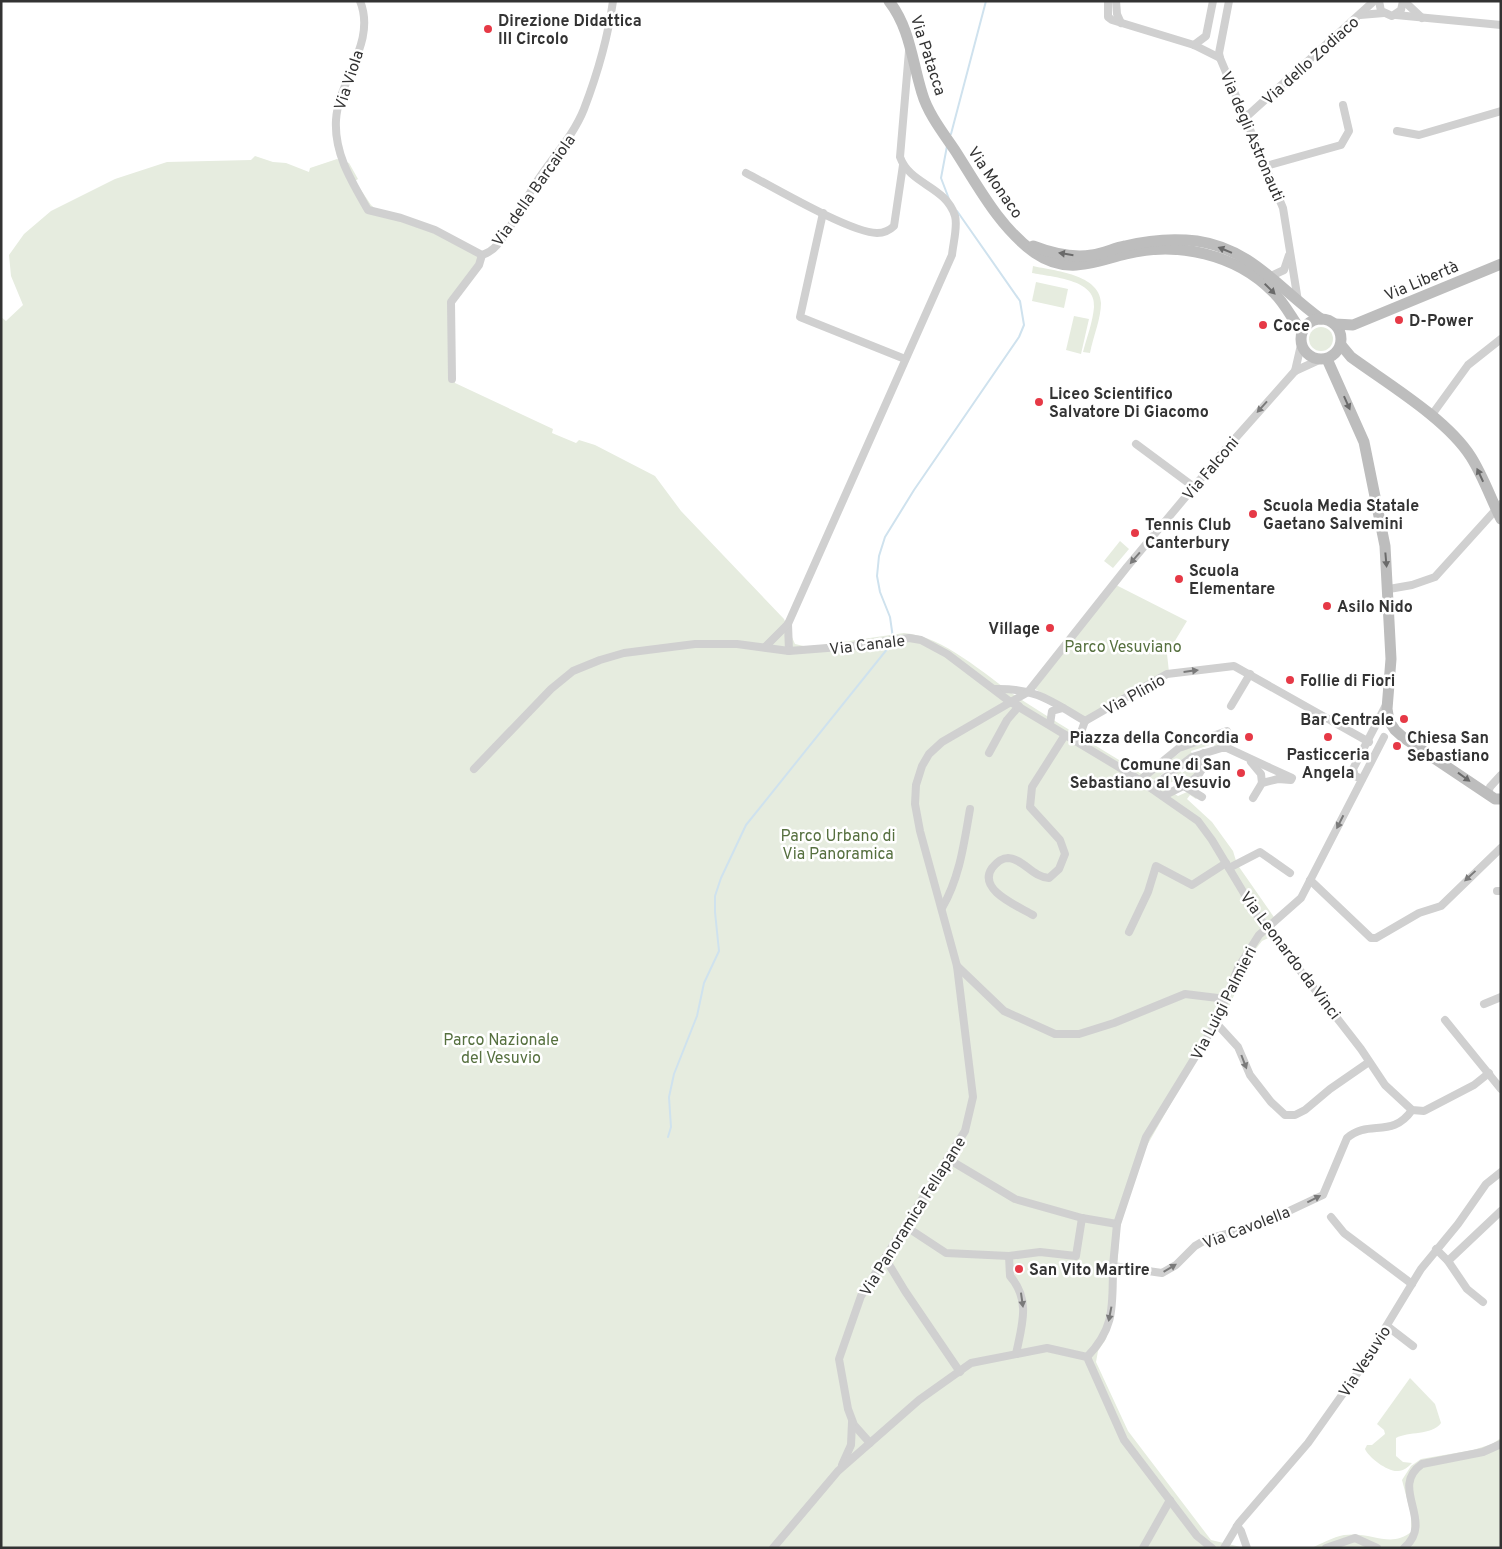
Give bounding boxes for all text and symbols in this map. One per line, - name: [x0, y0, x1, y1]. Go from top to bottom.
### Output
- place label: Direzione Didattica III Circolo: [498, 12, 642, 50]
- street label: Via Patacca: [905, 13, 950, 98]
- street label: Via dello Zodiaco: [1259, 13, 1364, 110]
- marker: Direzione Didattica III Circolo: [482, 23, 494, 35]
- street label: Via Viola: [331, 48, 369, 113]
- street label: Via degli Astronauti: [1215, 69, 1288, 205]
- street label: Via della Barcaiola: [489, 131, 581, 251]
- street label: Via Monaco: [962, 143, 1026, 223]
- one-way arrow: [1217, 246, 1232, 254]
- one-way arrow: [1058, 250, 1074, 258]
- street label: Via Libertà: [1382, 257, 1462, 306]
- one-way arrow: [1264, 283, 1276, 295]
- place label: D-Power: [1409, 312, 1474, 332]
- marker: D-Power: [1393, 314, 1405, 326]
- place label: Coce: [1273, 317, 1310, 337]
- marker: Coce: [1257, 319, 1269, 331]
- place label: Liceo Scientifico Salvatore Di Giacomo: [1049, 385, 1209, 423]
- marker: Liceo Scientifico Salvatore Di Giacomo: [1033, 396, 1045, 408]
- one-way arrow: [1343, 396, 1351, 410]
- one-way arrow: [1257, 401, 1268, 414]
- street label: Via Falconi: [1179, 433, 1244, 505]
- one-way arrow: [1476, 468, 1484, 482]
- place label: Scuola Media Statale Gaetano Salvemini: [1263, 497, 1419, 535]
- marker: Scuola Media Statale Gaetano Salvemini: [1247, 508, 1259, 520]
- place label: Tennis Club Canterbury: [1145, 516, 1231, 554]
- marker: Tennis Club Canterbury: [1129, 527, 1141, 539]
- one-way arrow: [1129, 551, 1140, 564]
- one-way arrow: [1383, 552, 1391, 568]
- place label: Scuola Elementare: [1189, 562, 1275, 600]
- marker: Scuola Elementare: [1173, 573, 1185, 585]
- place label: Asilo Nido: [1337, 598, 1413, 618]
- marker: Asilo Nido: [1321, 600, 1333, 612]
- place label: Village: [988, 620, 1040, 640]
- marker: Village: [1044, 622, 1056, 634]
- street label: Via Canale: [828, 631, 906, 661]
- park label: Parco Vesuviano: [1064, 638, 1182, 658]
- one-way arrow: [1183, 667, 1199, 675]
- street label: Via Plinio: [1101, 671, 1169, 721]
- place label: Follie di Fiori: [1300, 672, 1395, 692]
- marker: Follie di Fiori: [1284, 674, 1296, 686]
- place label: Bar Centrale: [1300, 711, 1394, 731]
- marker: Bar Centrale: [1398, 713, 1410, 725]
- place label: Piazza della Concordia: [1070, 729, 1239, 749]
- place label: Chiesa San Sebastiano: [1407, 729, 1489, 767]
- marker: Piazza della Concordia: [1243, 731, 1255, 743]
- marker: Pasticceria Angela: [1322, 731, 1334, 743]
- marker: Chiesa San Sebastiano: [1391, 740, 1403, 752]
- place label: Pasticceria Angela: [1286, 746, 1370, 784]
- place label: Comune di San Sebastiano al Vesuvio: [1070, 756, 1231, 794]
- marker: Comune di San Sebastiano al Vesuvio: [1235, 767, 1247, 779]
- one-way arrow: [1457, 772, 1471, 782]
- one-way arrow: [1336, 815, 1344, 830]
- park label: Parco Urbano di Via Panoramica: [780, 827, 896, 865]
- one-way arrow: [1465, 870, 1477, 882]
- street label: Via Leonardo da Vinci: [1235, 888, 1344, 1024]
- street label: Via Luigi Palmieri: [1188, 944, 1262, 1064]
- park label: Parco Nazionale del Vesuvio: [443, 1031, 559, 1069]
- one-way arrow: [1240, 1055, 1248, 1070]
- street label: Via Panoramica Fellapane: [856, 1134, 971, 1301]
- one-way arrow: [1307, 1195, 1322, 1203]
- street label: Via Cavolella: [1200, 1203, 1293, 1255]
- place label: San Vito Martire: [1029, 1261, 1150, 1281]
- marker: San Vito Martire: [1013, 1263, 1025, 1275]
- one-way arrow: [1163, 1264, 1176, 1273]
- one-way arrow: [1018, 1293, 1026, 1309]
- one-way arrow: [1106, 1307, 1114, 1322]
- street label: Via Vesuvio: [1335, 1323, 1396, 1402]

